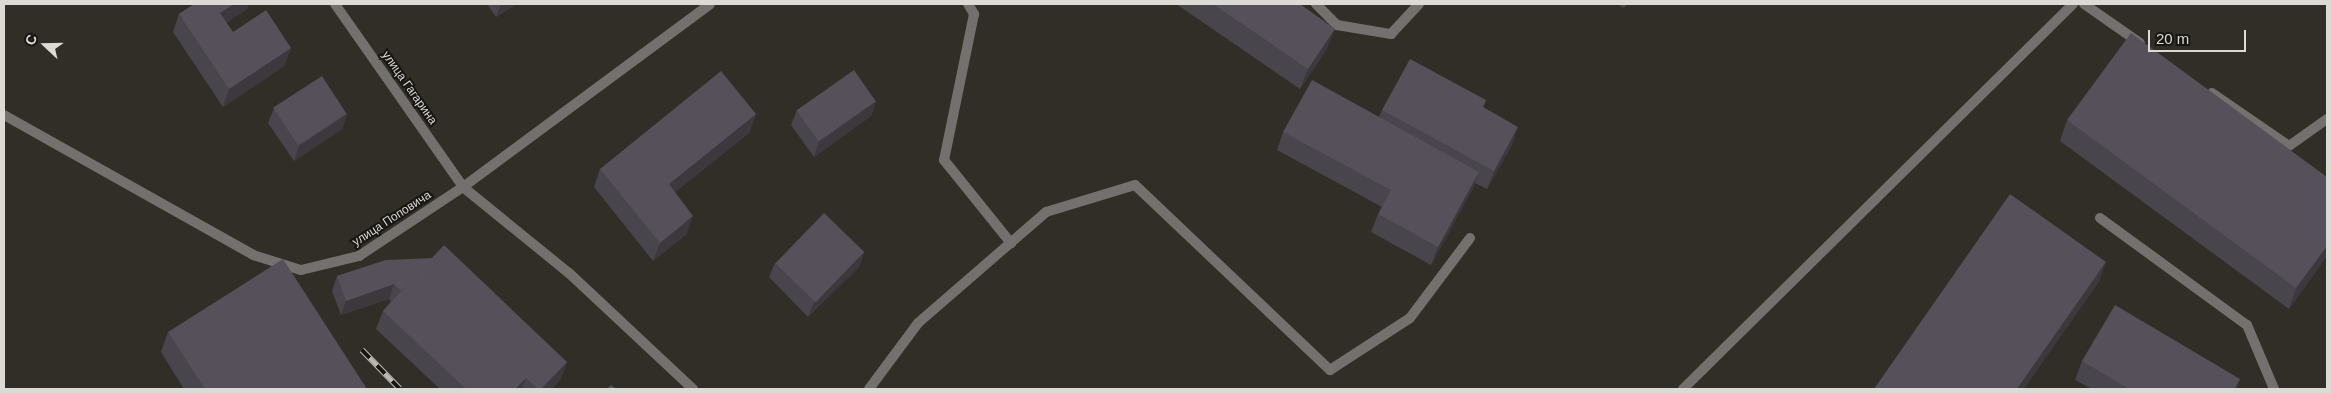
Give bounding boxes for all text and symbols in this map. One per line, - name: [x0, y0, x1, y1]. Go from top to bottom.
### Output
- north arrow: [20, 20, 70, 70]
- scale bar: [2151, 20, 2248, 52]
- text: 20 m: [2156, 30, 2189, 47]
- text: С: [22, 32, 40, 47]
- street label: улица Гагарина: [378, 49, 440, 127]
- street label: улица Поповича: [350, 188, 434, 250]

